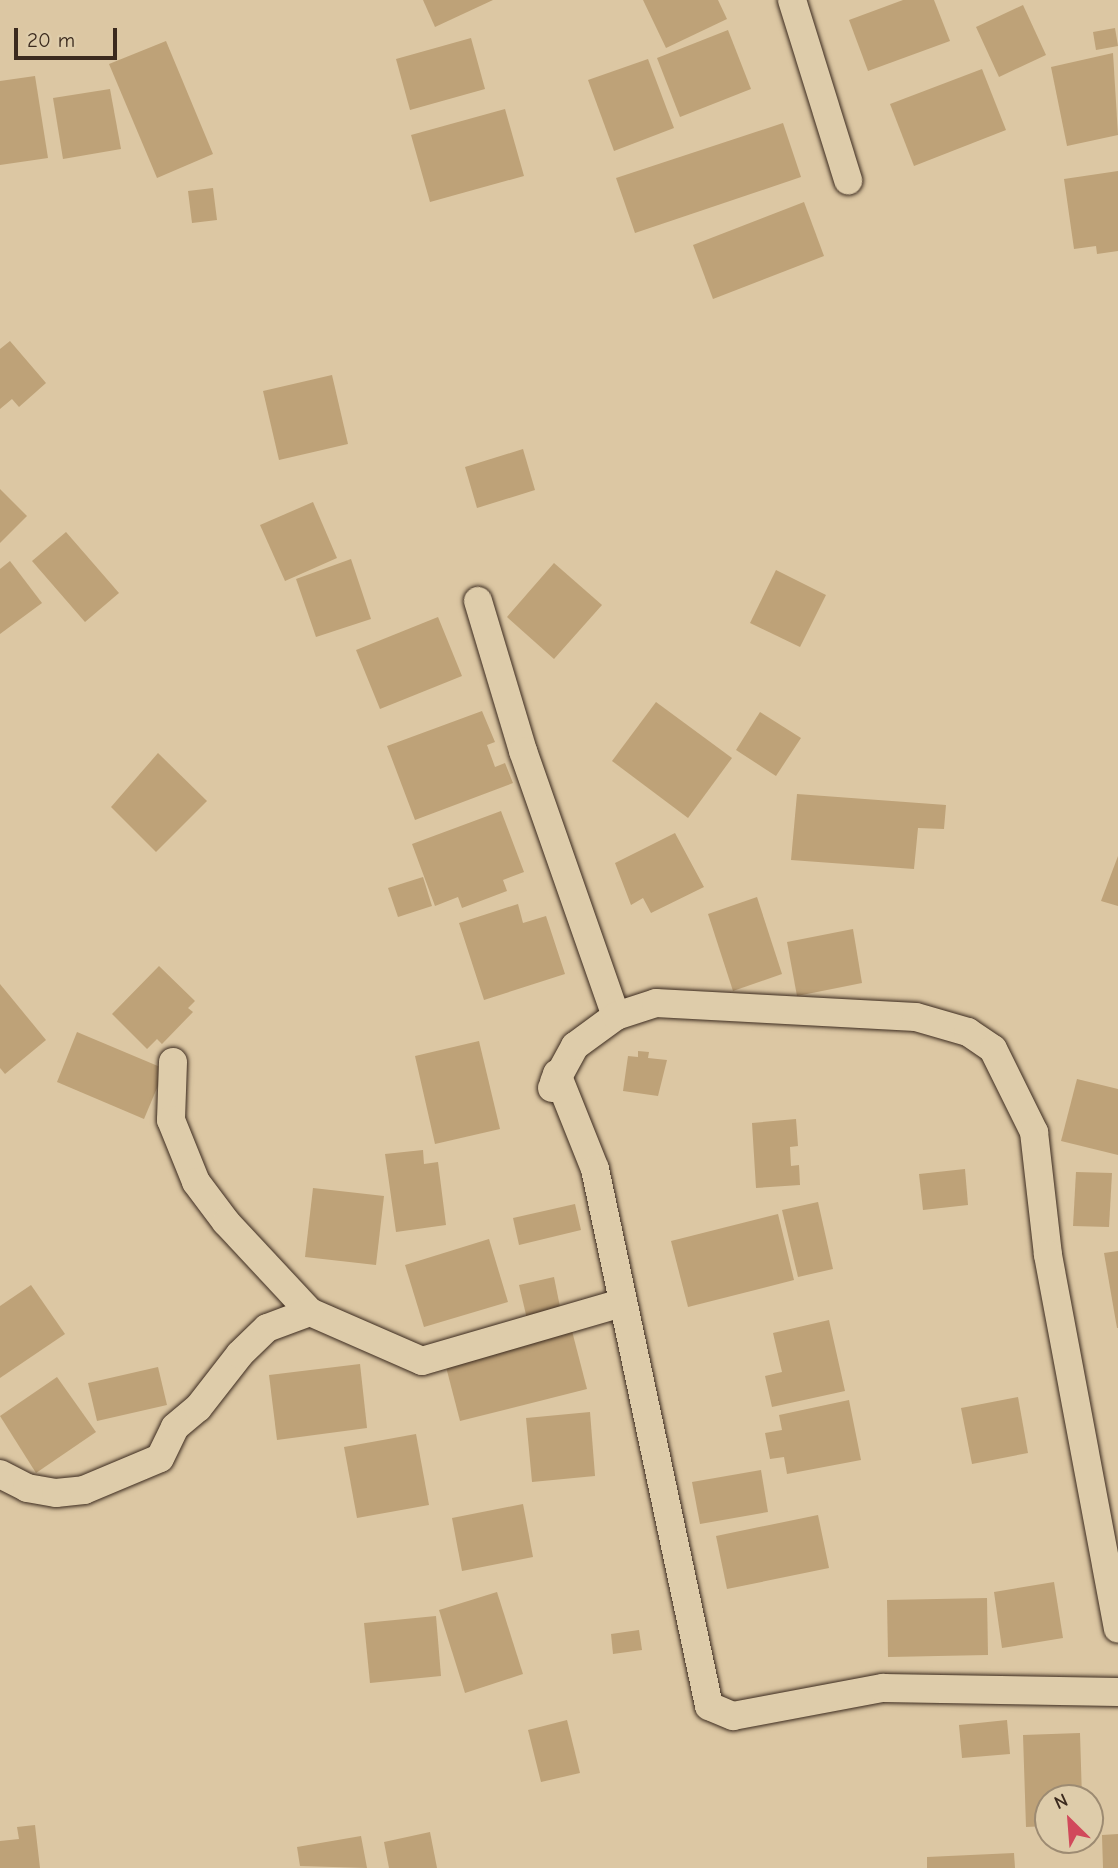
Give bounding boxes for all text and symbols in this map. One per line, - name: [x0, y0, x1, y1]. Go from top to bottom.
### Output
- scale bar: [18, 14, 121, 58]
- text: 20 m: [27, 28, 75, 52]
- north arrow: [1034, 1784, 1104, 1854]
- text: N: [1051, 1789, 1071, 1814]

